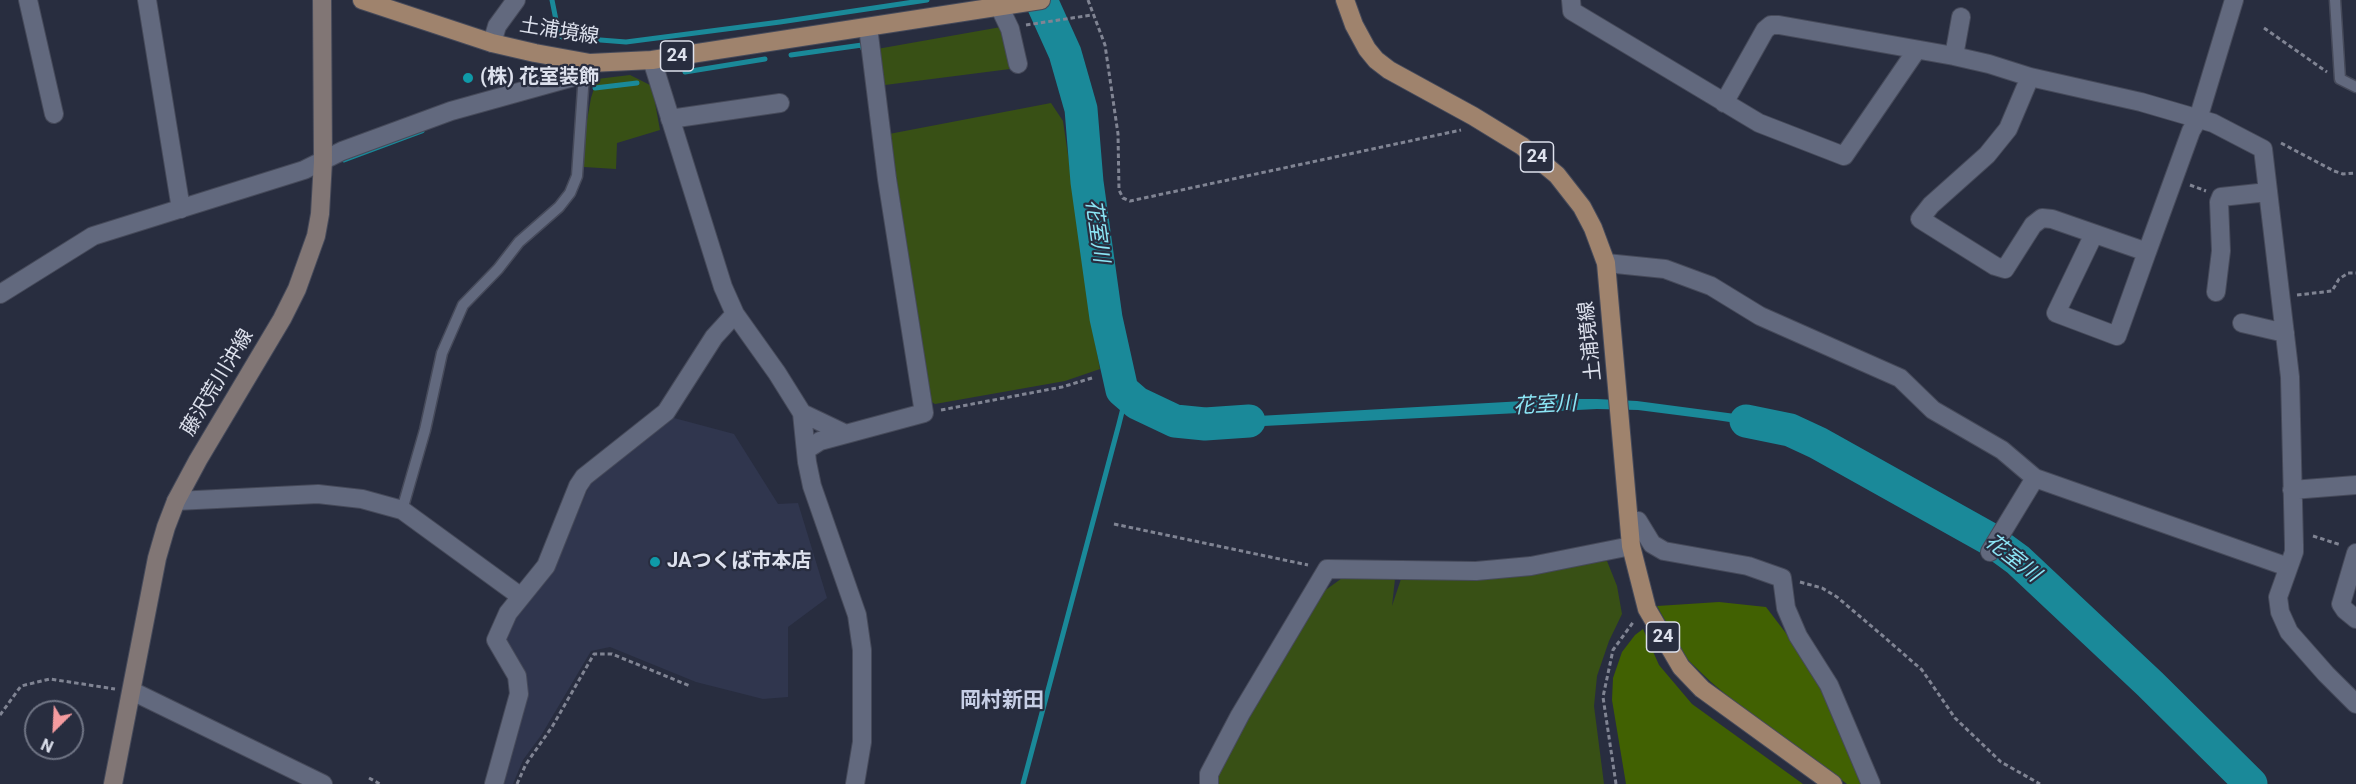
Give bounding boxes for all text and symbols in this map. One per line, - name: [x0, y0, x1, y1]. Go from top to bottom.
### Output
- street label: 土浦境線: [518, 14, 600, 50]
- road number: 24: [660, 41, 694, 71]
- place label: (株) 花室装飾: [480, 66, 599, 90]
- marker: (株) 花室装飾: [461, 71, 475, 85]
- road number: 24: [1520, 142, 1554, 172]
- water label: 花室川: [1079, 198, 1113, 264]
- street label: 土浦境線: [1575, 300, 1607, 382]
- street label: 藤沢荒川沖線: [177, 325, 259, 441]
- water label: 花室川: [1513, 392, 1577, 420]
- water label: 花室川: [1979, 530, 2045, 588]
- place label: JAつくば市本店: [667, 550, 811, 574]
- marker: JAつくば市本店: [648, 555, 662, 569]
- road number: 24: [1646, 622, 1680, 652]
- district label: 岡村新田: [960, 689, 1044, 715]
- north arrow: [24, 700, 84, 760]
- text: N: [38, 734, 56, 756]

